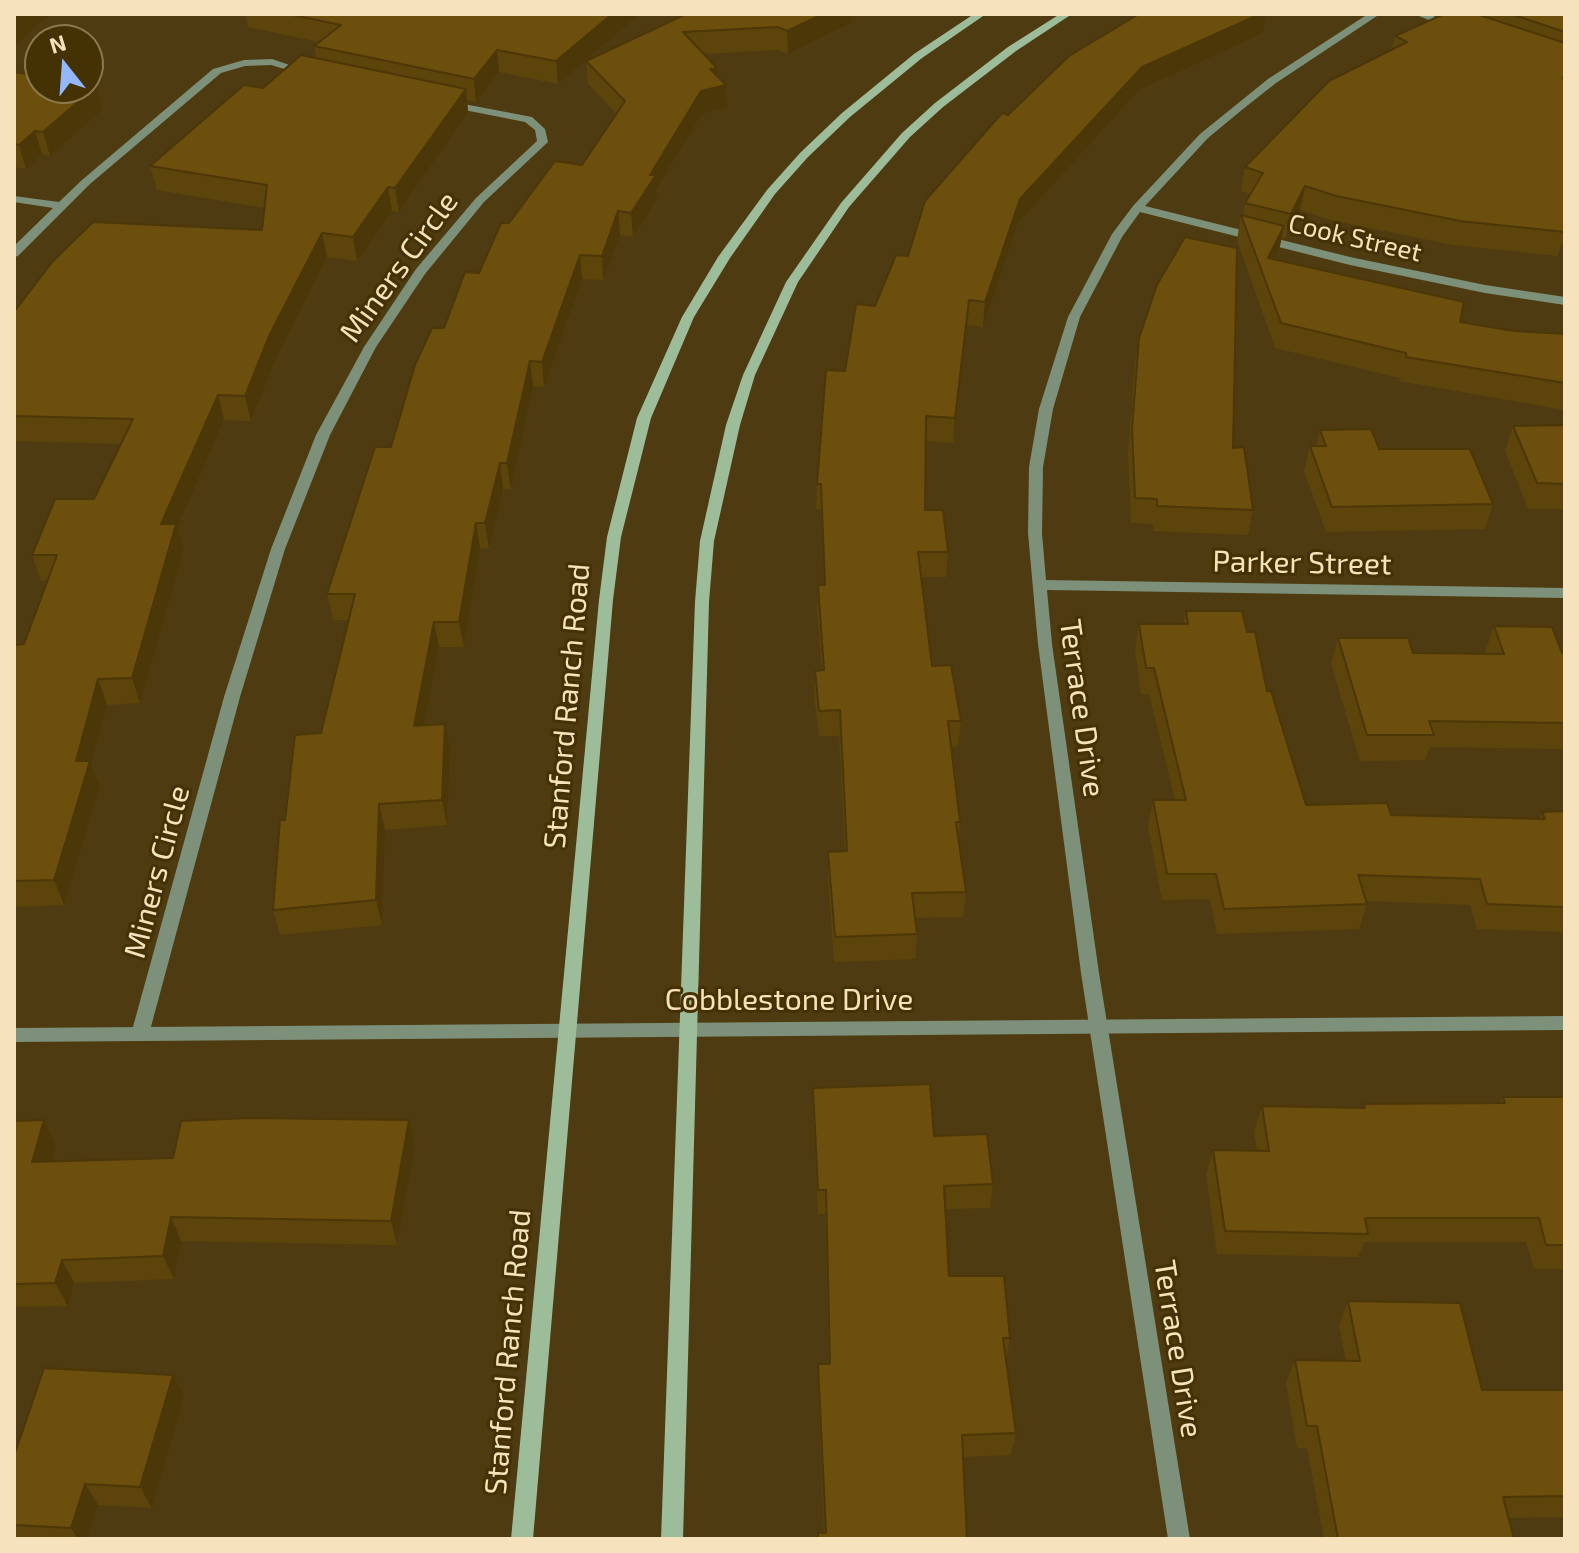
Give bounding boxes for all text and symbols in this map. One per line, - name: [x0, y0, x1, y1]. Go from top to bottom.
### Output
- north arrow: [24, 24, 104, 104]
- text: N: [46, 28, 69, 58]
- street label: Miners Circle: [332, 185, 466, 349]
- street label: Cook Street: [1285, 208, 1425, 268]
- street label: Parker Street: [1212, 543, 1392, 583]
- street label: Stanford Ranch Road: [537, 562, 597, 850]
- street label: Terrace Drive: [1052, 617, 1112, 799]
- street label: Miners Circle: [117, 782, 197, 962]
- street label: Cobblestone Drive: [665, 982, 913, 1018]
- street label: Stanford Ranch Road: [478, 1208, 538, 1496]
- street label: Terrace Drive: [1146, 1258, 1210, 1440]

